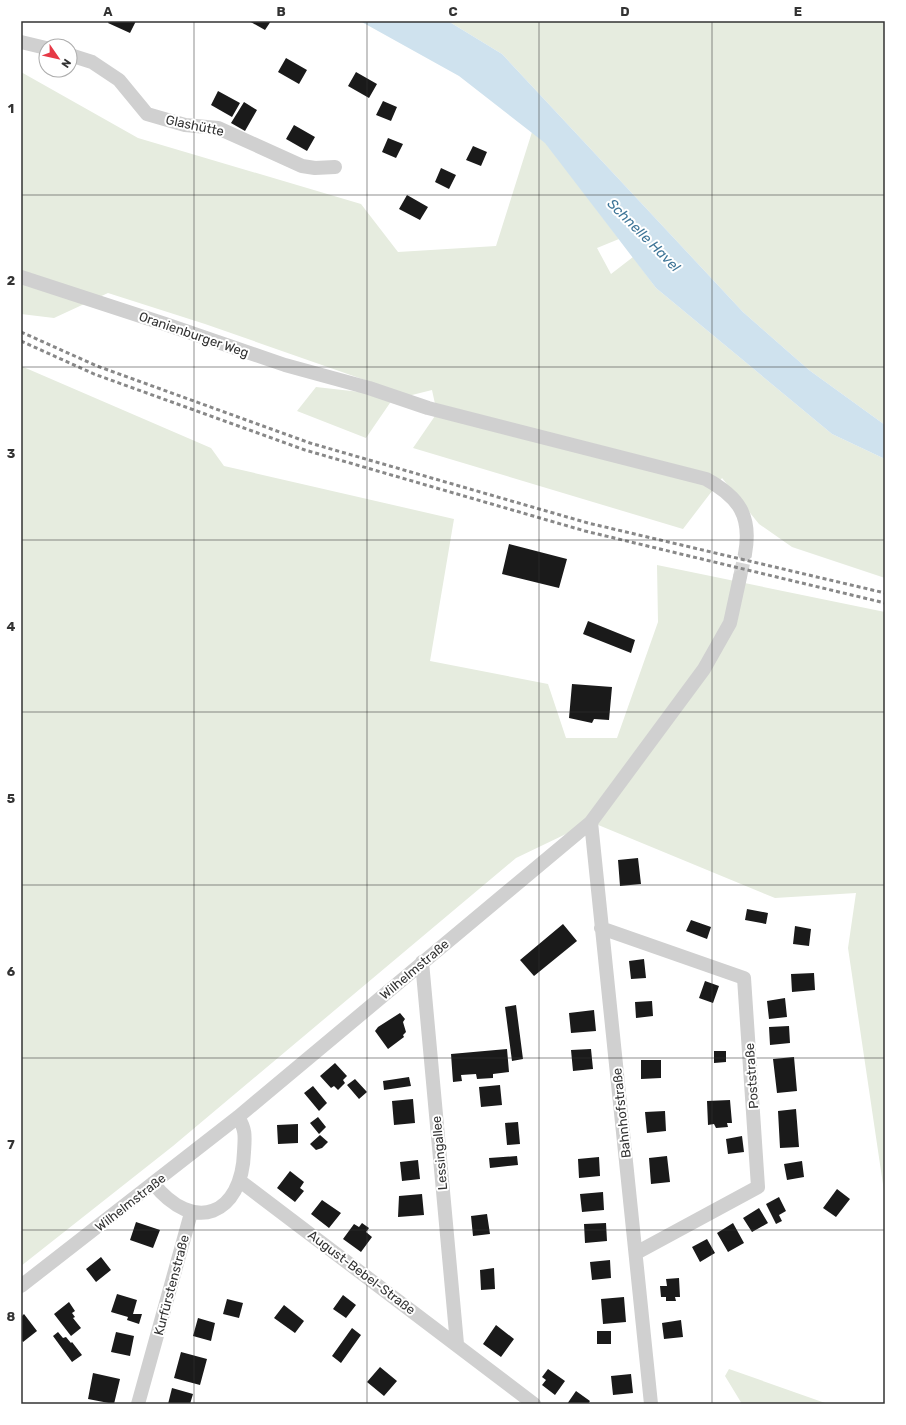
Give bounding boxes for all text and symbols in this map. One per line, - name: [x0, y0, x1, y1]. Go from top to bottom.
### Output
- text: A: [103, 4, 113, 19]
- text: B: [276, 4, 286, 19]
- text: C: [448, 4, 458, 19]
- text: D: [620, 4, 630, 19]
- text: E: [794, 4, 802, 19]
- north arrow: [38, 38, 78, 78]
- text: N: [58, 56, 73, 70]
- text: 1: [8, 101, 14, 116]
- street label: Glashütte: [164, 112, 225, 139]
- water label: Schnelle Havel: [604, 195, 684, 276]
- text: 2: [7, 273, 15, 288]
- street label: Oranienburger Weg: [137, 309, 251, 361]
- text: 3: [7, 446, 16, 461]
- text: 4: [7, 619, 16, 634]
- text: 5: [7, 791, 15, 806]
- street label: Wilhelmstraße: [377, 936, 452, 1003]
- text: 6: [7, 964, 16, 979]
- street label: Poststraße: [742, 1042, 761, 1109]
- street label: Bahnhofstraße: [609, 1067, 634, 1159]
- street label: Lessingallee: [429, 1115, 451, 1191]
- text: 7: [7, 1137, 15, 1152]
- street label: Wilhelmstraße: [92, 1170, 169, 1235]
- street label: August-Bebel-Straße: [305, 1227, 418, 1318]
- street label: Kurfürstenstraße: [151, 1233, 192, 1337]
- text: 8: [7, 1309, 16, 1324]

